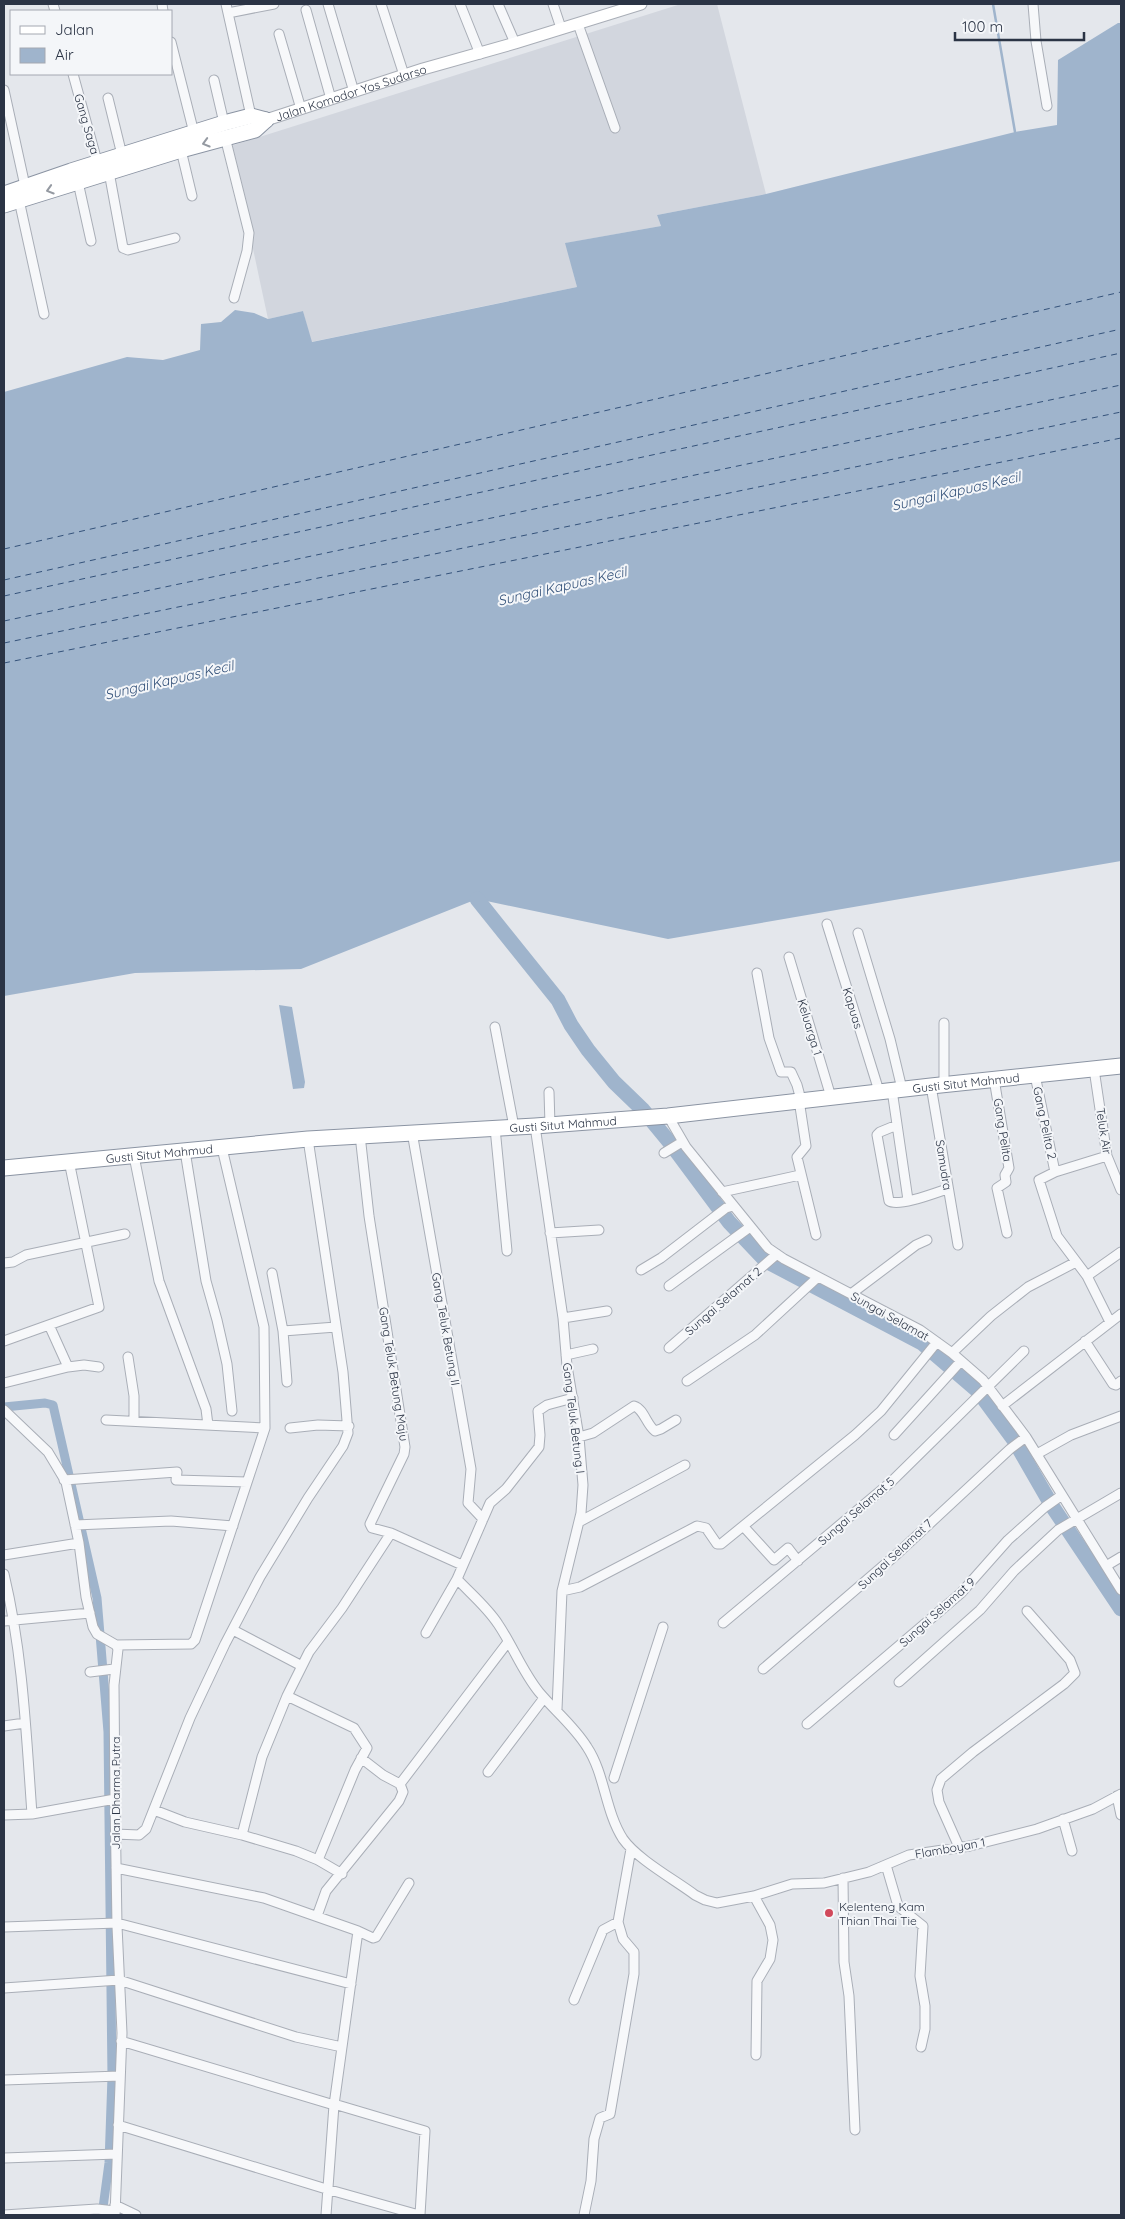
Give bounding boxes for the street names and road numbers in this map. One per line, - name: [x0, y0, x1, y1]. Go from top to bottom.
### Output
- street label: Jalan Komodor Yos Sudarso: [273, 61, 428, 124]
- street label: Gang Saga: [71, 92, 103, 156]
- street label: Kapuas: [840, 986, 866, 1031]
- street label: Keluarga 1: [794, 997, 826, 1057]
- street label: Gusti Situt Mahmud: [912, 1069, 1020, 1096]
- street label: Gang Pelita 2: [1030, 1085, 1060, 1161]
- street label: Gang Pelita: [991, 1097, 1015, 1163]
- street label: Teluk Air: [1093, 1107, 1115, 1156]
- street label: Gusti Situt Mahmud: [509, 1112, 617, 1135]
- street label: Samudra: [933, 1139, 955, 1191]
- street label: Gusti Situt Mahmud: [105, 1141, 213, 1166]
- street label: Sungai Selamat 2: [682, 1263, 765, 1338]
- street label: Gang Teluk Betung II: [429, 1271, 463, 1387]
- street label: Sungai Selamat: [848, 1288, 932, 1344]
- street label: Gang Teluk Betung Maju: [376, 1306, 412, 1442]
- street label: Gang Teluk Betung I: [560, 1362, 588, 1474]
- street label: Sungai Selamat 5: [815, 1474, 897, 1548]
- street label: Sungai Selamat 7: [855, 1516, 935, 1592]
- street label: Sungai Selamat 9: [896, 1574, 978, 1650]
- street label: Jalan Dharma Putra: [108, 1737, 123, 1849]
- street label: Flamboyan 1: [914, 1834, 986, 1862]

